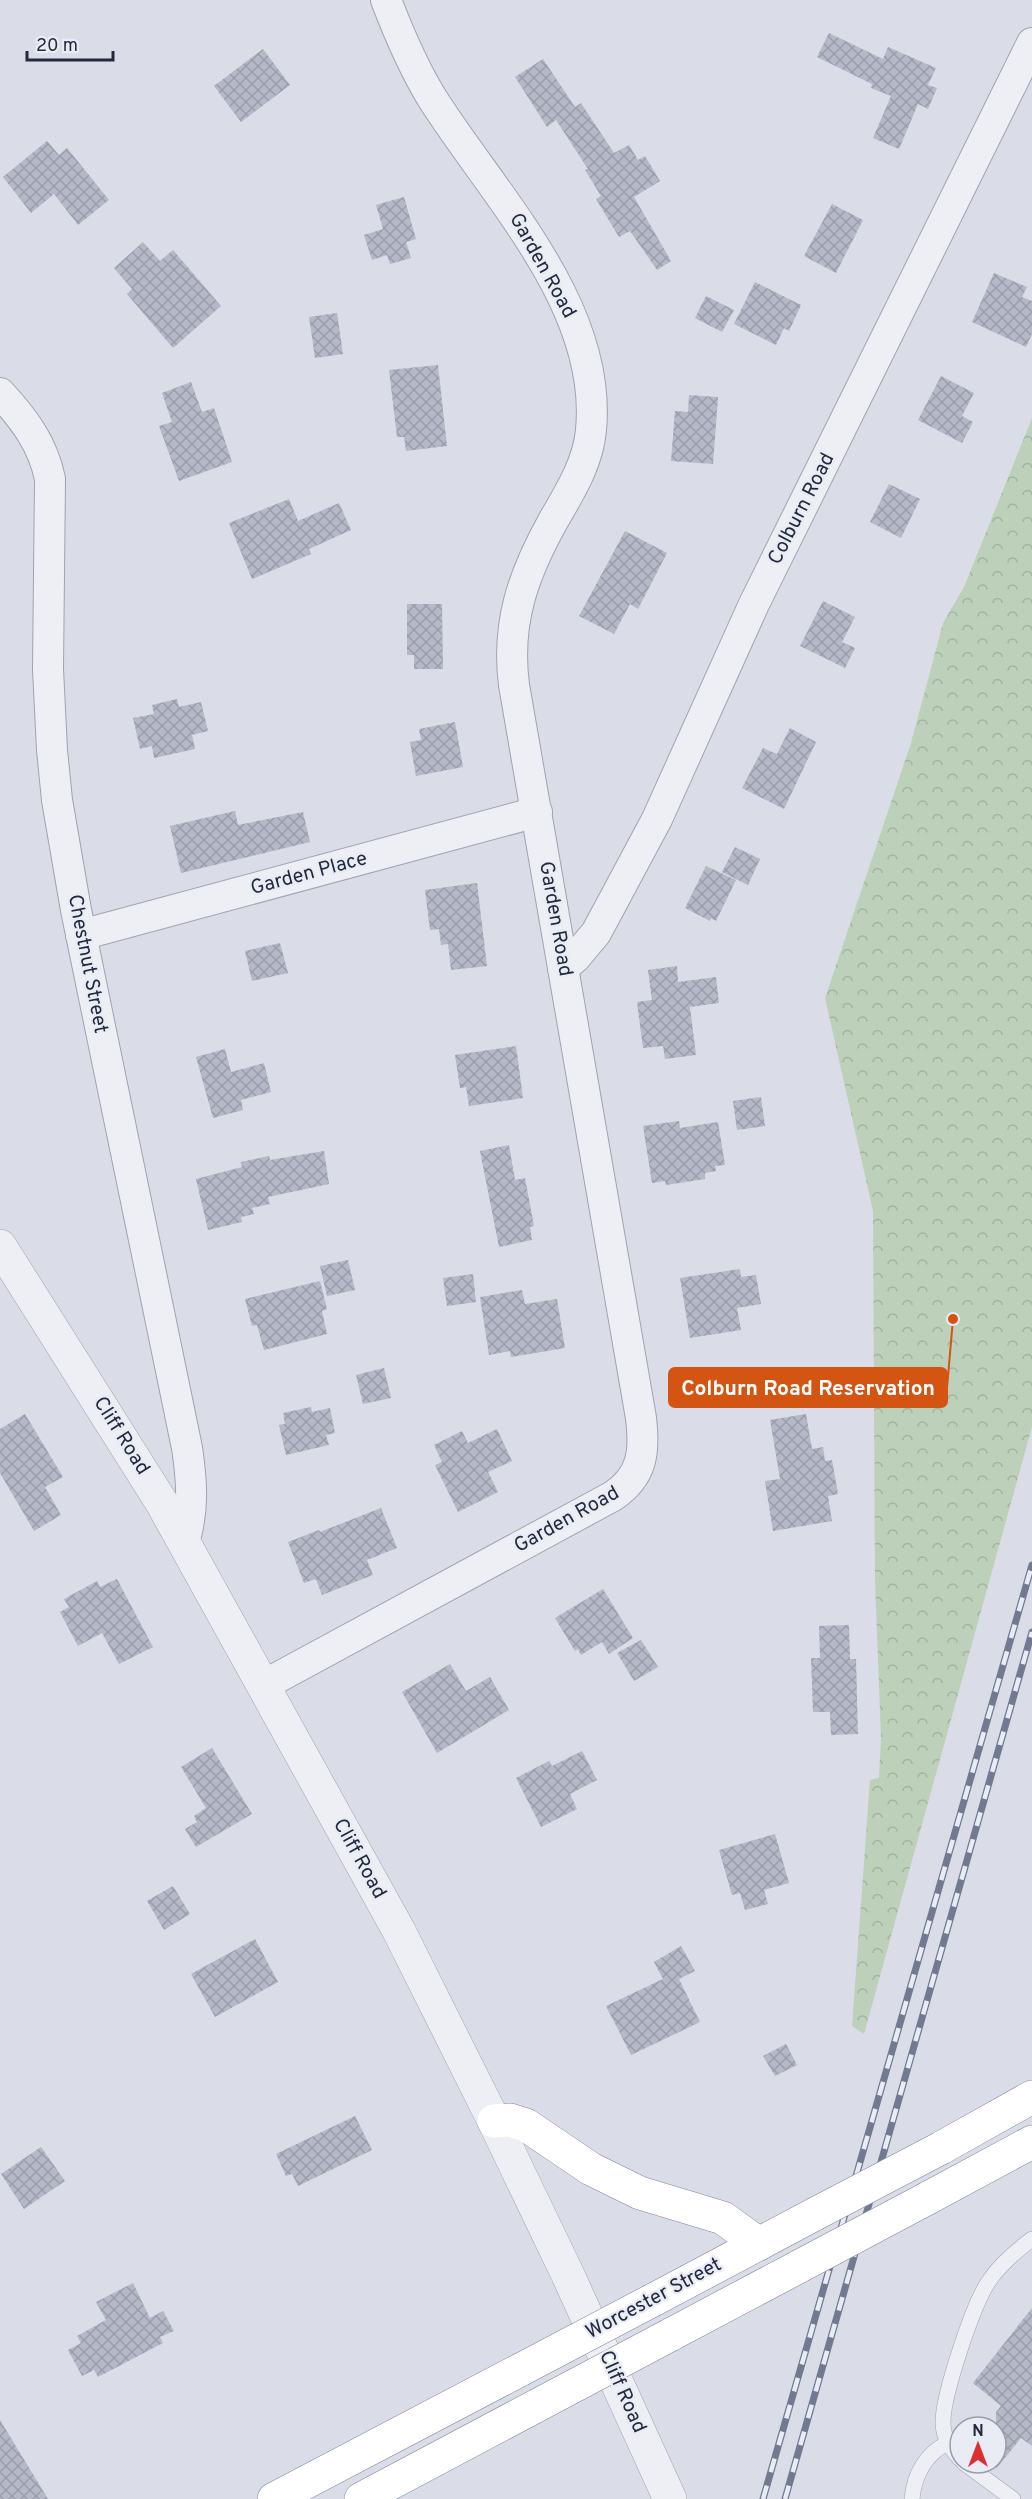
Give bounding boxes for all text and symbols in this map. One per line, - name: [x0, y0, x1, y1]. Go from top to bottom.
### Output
- scale bar: [27, 24, 112, 62]
- text: 20 m: [36, 35, 78, 58]
- street label: Garden Road: [502, 209, 582, 323]
- street label: Colburn Road: [763, 449, 841, 569]
- street label: Garden Place: [248, 846, 370, 902]
- street label: Garden Road: [532, 859, 578, 979]
- street label: Chestnut Street: [61, 892, 113, 1036]
- callout: Colburn Road Reservation: [669, 1368, 947, 1407]
- text: Colburn Road Reservation: [681, 1376, 935, 1403]
- street label: Cliff Road: [87, 1392, 155, 1480]
- street label: Garden Road: [510, 1480, 624, 1560]
- street label: Cliff Road: [326, 1814, 392, 1904]
- street label: Worcester Street: [581, 2252, 727, 2346]
- street label: Cliff Road: [592, 2347, 652, 2437]
- north arrow: [948, 2415, 1008, 2475]
- text: N: [972, 2422, 984, 2442]

